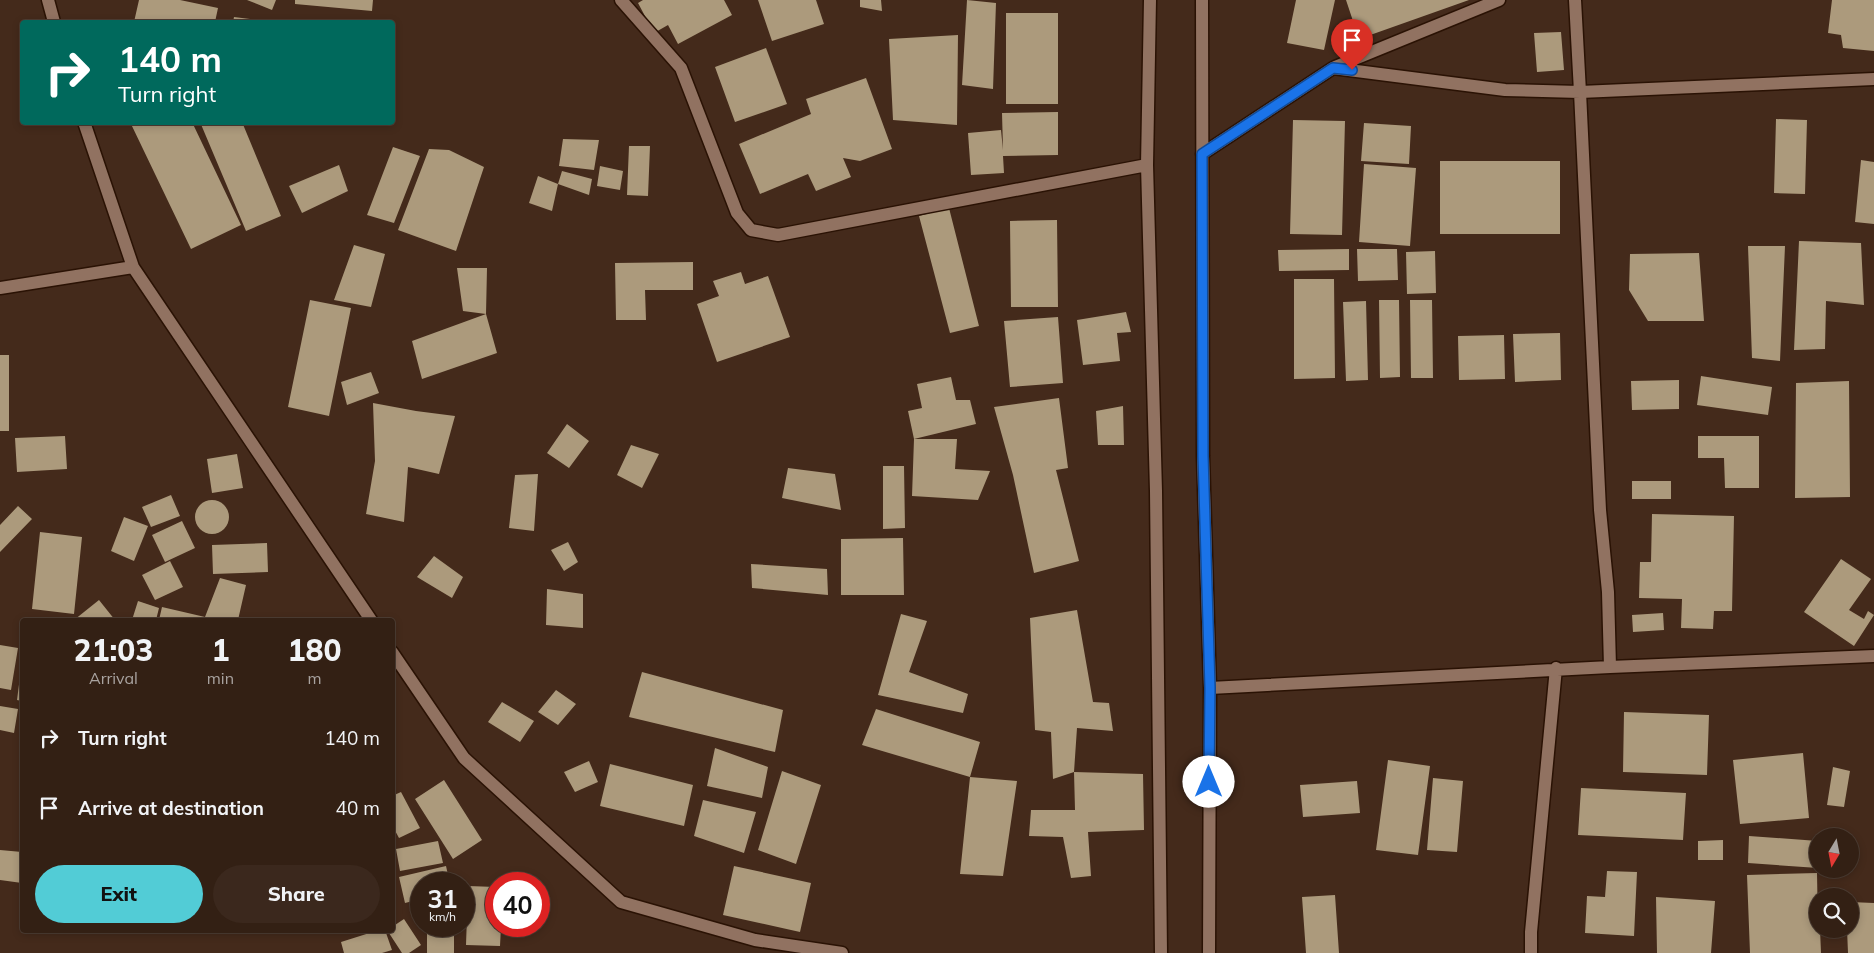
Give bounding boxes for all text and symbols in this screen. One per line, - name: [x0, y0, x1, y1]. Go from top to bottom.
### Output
- pin: [1331, 19, 1373, 70]
- icon: arrive: [1338, 26, 1366, 54]
- text: 140 m: [118, 37, 222, 81]
- icon: right: [35, 40, 100, 105]
- text: Turn right: [118, 80, 216, 108]
- text: 21:03: [73, 631, 153, 669]
- text: 1: [211, 631, 229, 669]
- text: 180: [288, 631, 342, 669]
- text: Arrival: [89, 668, 138, 688]
- text: min: [207, 668, 234, 688]
- text: m: [307, 668, 322, 688]
- icon: right: [35, 724, 63, 752]
- text: Turn right: [78, 726, 167, 750]
- text: 140 m: [324, 726, 380, 750]
- position arrow: [1182, 755, 1234, 807]
- icon: arrive: [35, 794, 63, 822]
- text: Arrive at destination: [78, 796, 264, 820]
- text: 40 m: [336, 796, 380, 820]
- north arrow: [1809, 828, 1859, 878]
- map controls: [1809, 828, 1859, 938]
- button: Exit: [35, 865, 203, 923]
- button: Share: [213, 865, 380, 923]
- speed limit sign: 40: [485, 872, 550, 937]
- text: 31: [427, 883, 458, 914]
- button: search: [1809, 888, 1859, 938]
- text: km/h: [429, 909, 456, 924]

